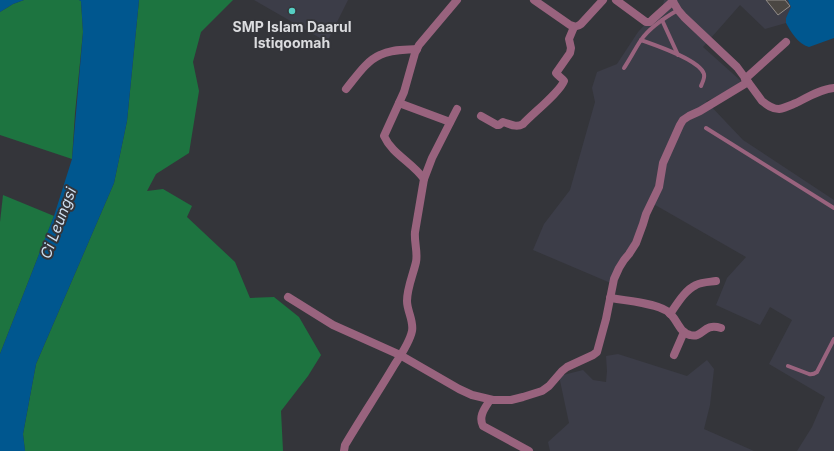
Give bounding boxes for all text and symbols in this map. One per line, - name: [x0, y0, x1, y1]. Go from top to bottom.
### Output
- marker: SMP Islam Daarul Istiqoomah: [287, 6, 297, 16]
- place label: SMP Islam Daarul Istiqoomah: [233, 18, 351, 51]
- water label: Ci Leungsi: [36, 185, 80, 261]

